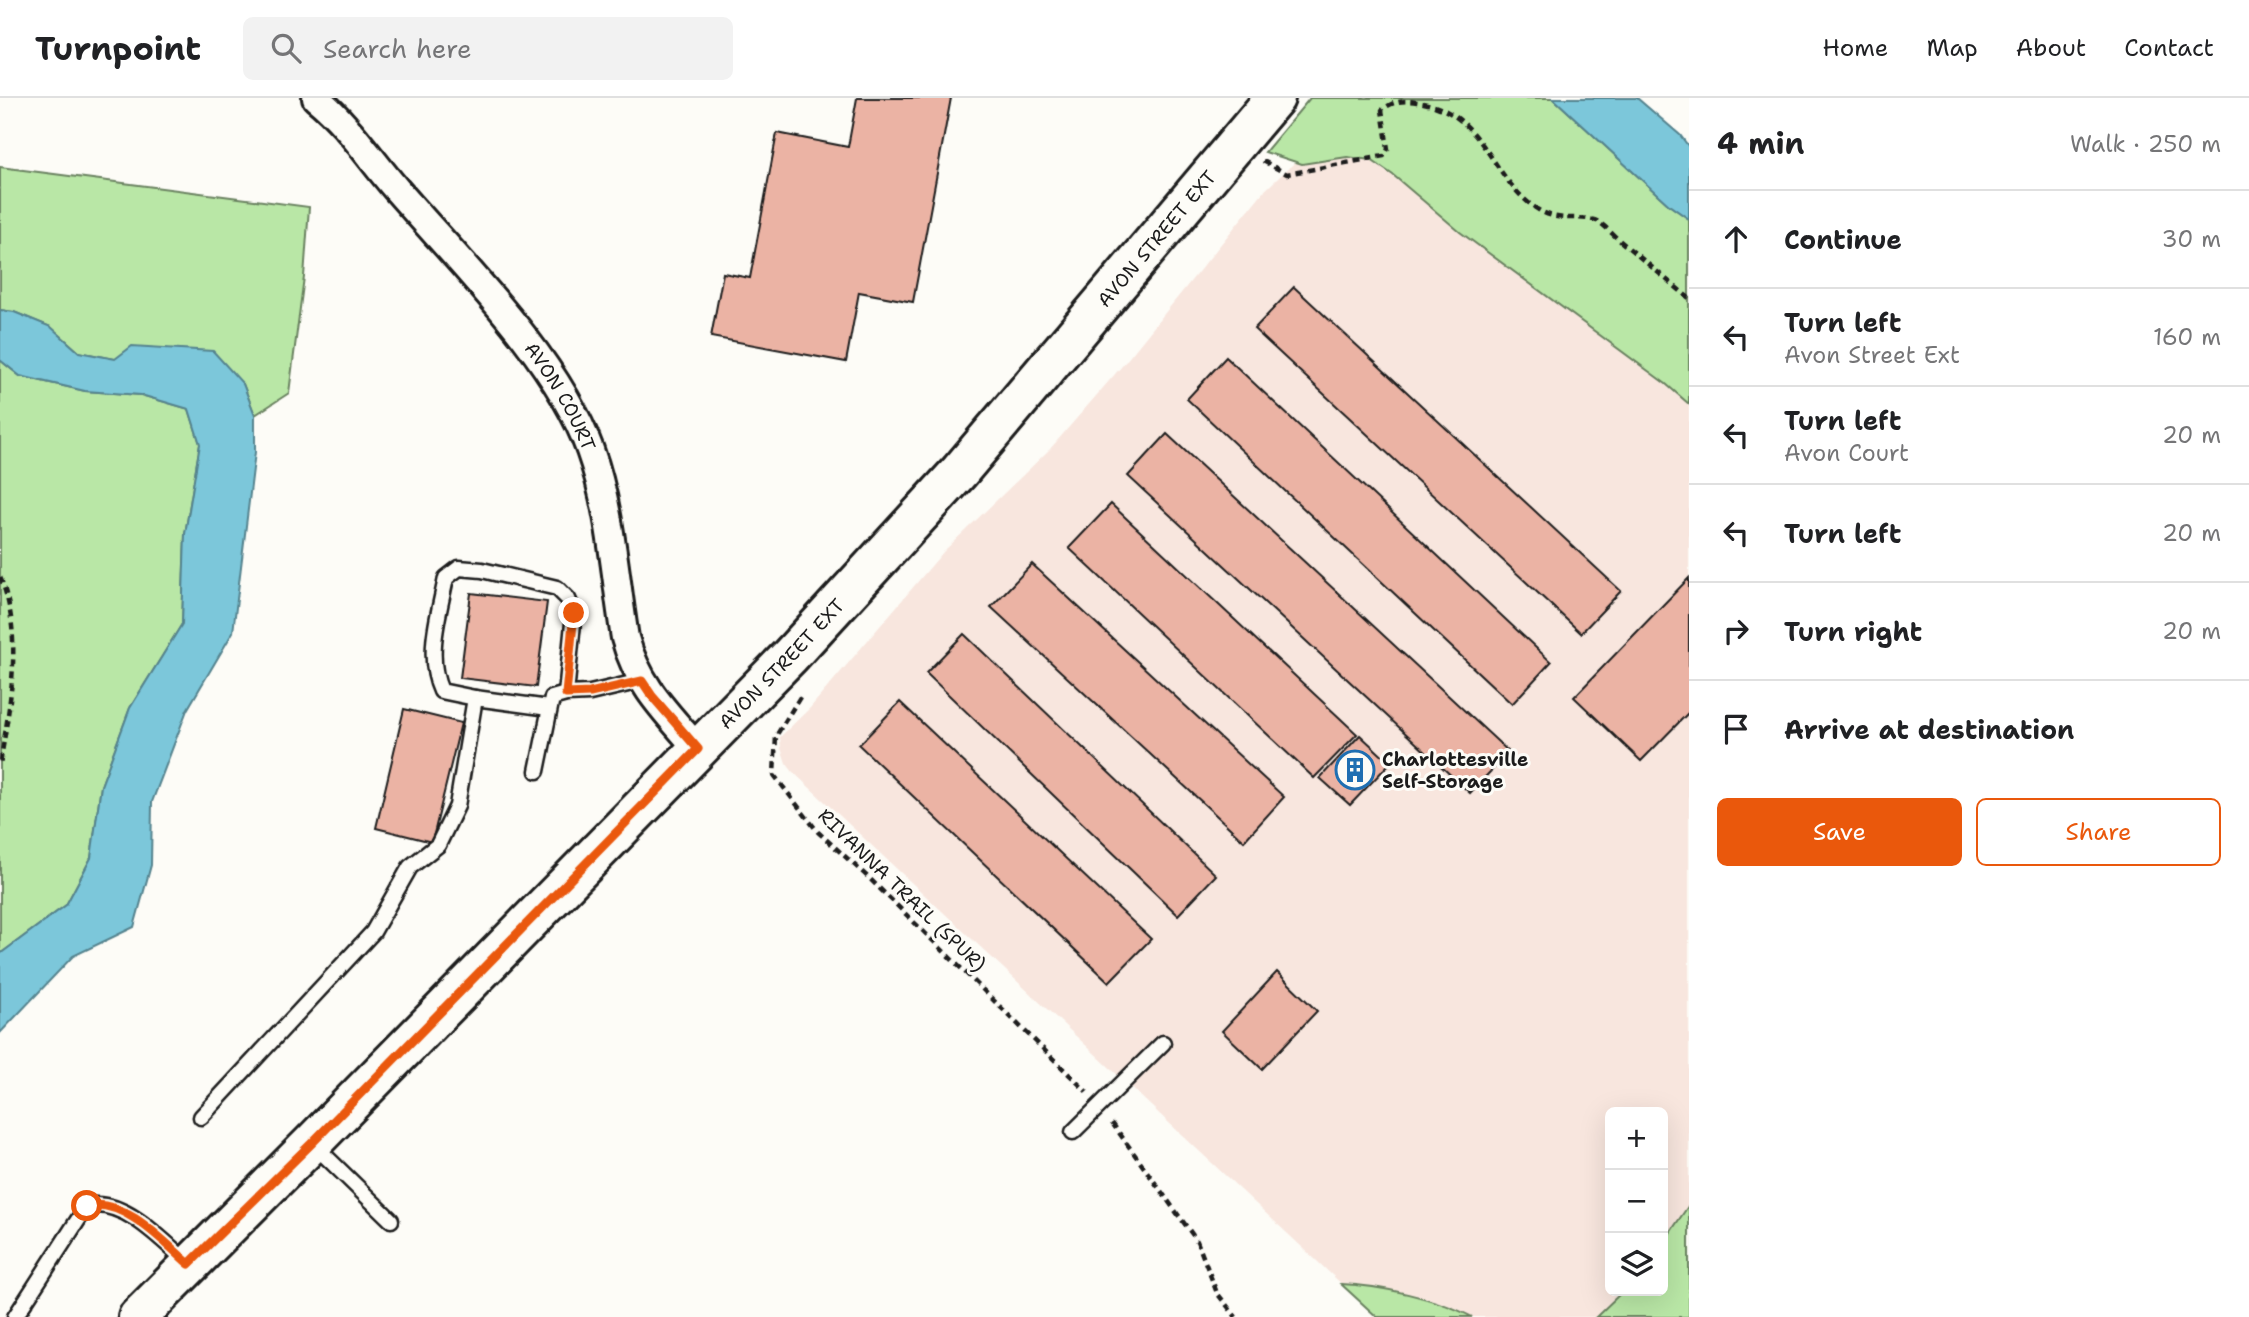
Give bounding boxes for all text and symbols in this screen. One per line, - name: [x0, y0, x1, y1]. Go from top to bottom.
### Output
- search box: [243, 17, 733, 80]
- text: Turnpoint: [35, 26, 201, 71]
- icon: search: [267, 29, 305, 67]
- text: Search here: [323, 31, 472, 66]
- text: Home: [1822, 32, 1888, 64]
- text: Map: [1926, 32, 1978, 64]
- text: About: [2016, 32, 2086, 64]
- text: Contact: [2124, 32, 2214, 64]
- text: 4 min: [1717, 123, 1804, 164]
- text: Walk · 250 m: [2070, 129, 2221, 159]
- street label: AVON STREET EXT: [1091, 165, 1221, 312]
- icon: ahead: [1717, 220, 1755, 258]
- text: Continue: [1784, 222, 1902, 257]
- text: 30 m: [2162, 224, 2221, 254]
- text: Turn left: [1784, 305, 1901, 340]
- icon: left: [1717, 318, 1755, 356]
- text: 160 m: [2153, 322, 2221, 352]
- street label: AVON COURT: [519, 337, 602, 454]
- text: Avon Street Ext: [1784, 340, 1960, 370]
- text: Turn left: [1784, 403, 1901, 438]
- icon: left: [1717, 416, 1755, 454]
- text: 20 m: [2162, 420, 2221, 450]
- text: Avon Court: [1784, 438, 1909, 468]
- icon: left: [1717, 514, 1755, 552]
- text: Turn left: [1784, 516, 1901, 551]
- text: 20 m: [2162, 518, 2221, 548]
- street label: AVON STREET EXT: [713, 593, 850, 734]
- route end: [558, 597, 589, 628]
- icon: right: [1717, 612, 1755, 650]
- text: Turn right: [1784, 614, 1922, 649]
- text: 20 m: [2162, 616, 2221, 646]
- icon: arrive: [1717, 710, 1755, 748]
- text: Arrive at destination: [1784, 712, 2074, 747]
- place label: Charlottesville Self-Storage: [1382, 747, 1528, 794]
- building icon: Charlottesville Self-Storage: [1334, 749, 1376, 791]
- button: Save: [1717, 798, 1962, 866]
- button: Share: [1976, 798, 2221, 866]
- street label: RIVANNA TRAIL (SPUR): [813, 803, 991, 977]
- map controls: [1605, 1107, 1668, 1296]
- button: +: [1605, 1107, 1668, 1170]
- button: −: [1605, 1170, 1668, 1233]
- route start: [71, 1190, 102, 1221]
- button: layers: [1605, 1233, 1668, 1296]

